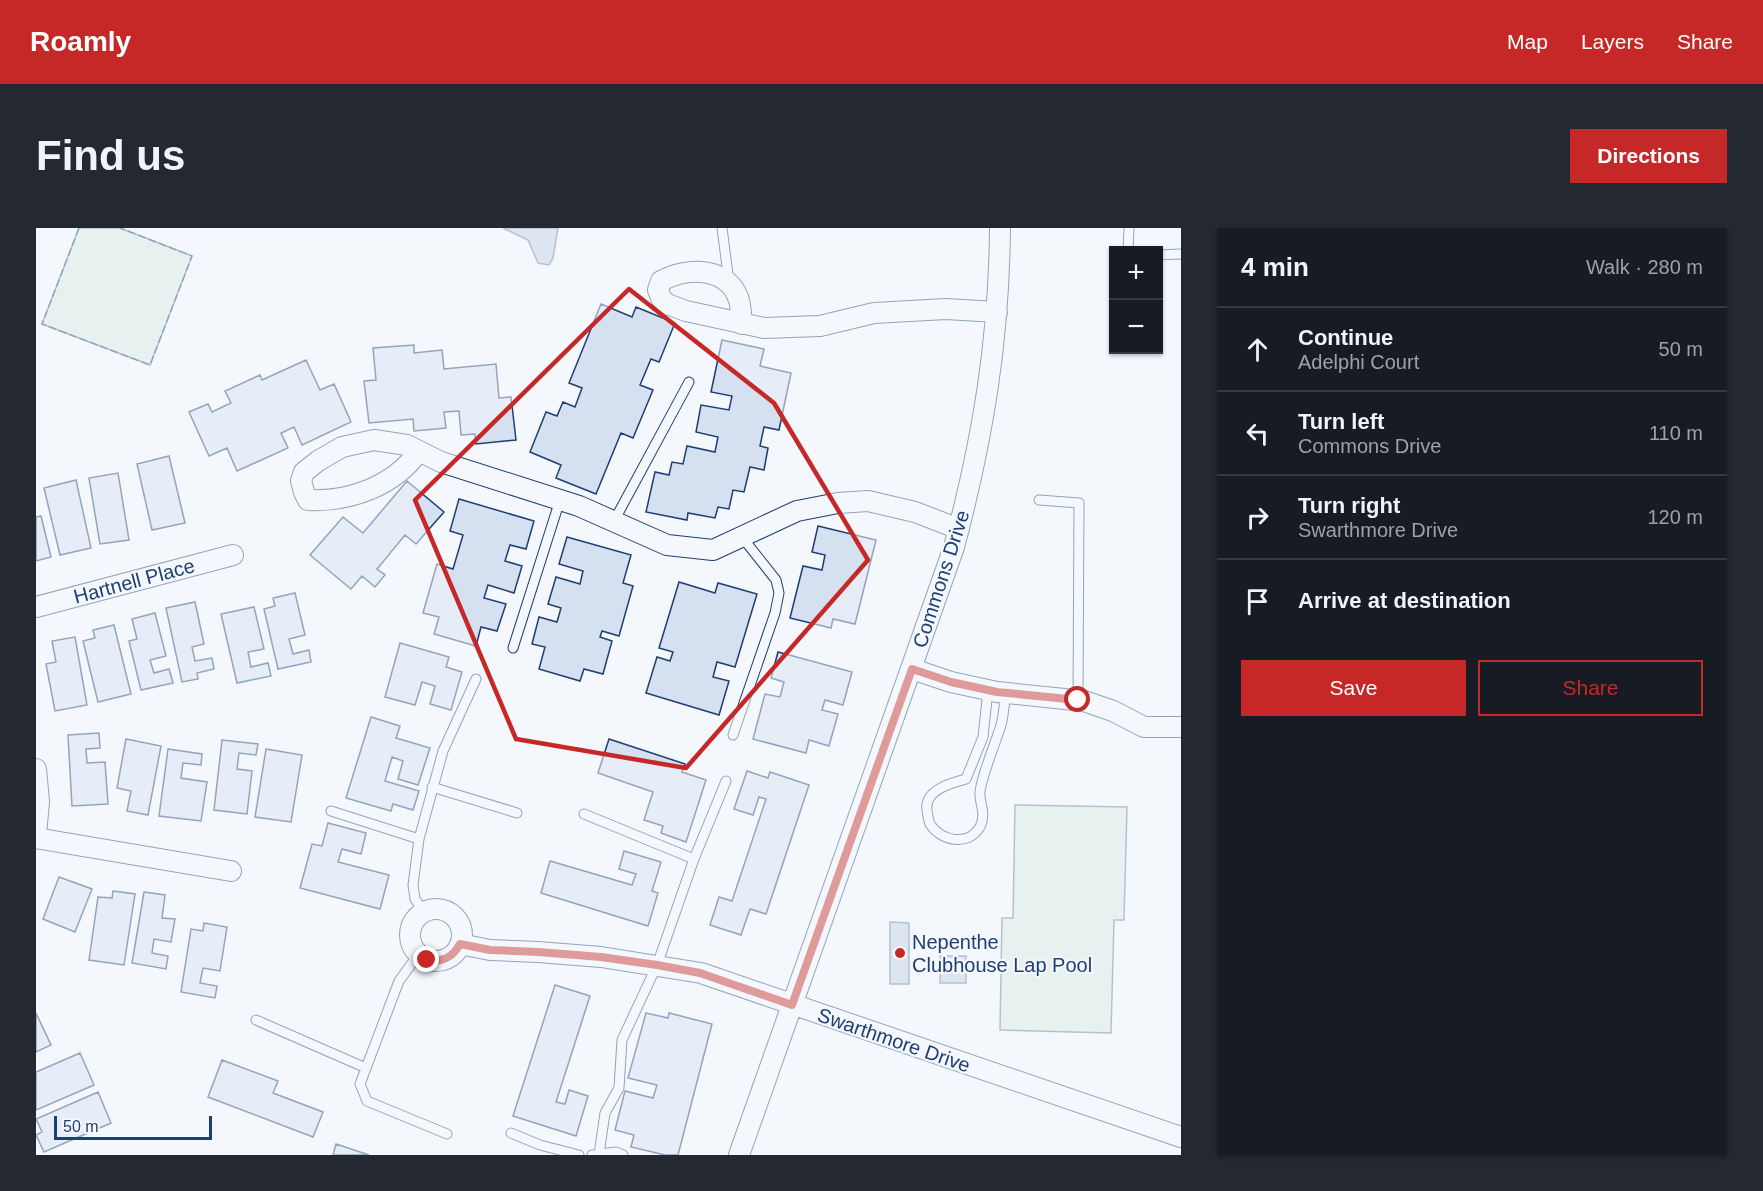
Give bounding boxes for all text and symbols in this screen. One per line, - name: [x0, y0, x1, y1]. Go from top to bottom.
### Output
- text: Roamly: [30, 26, 131, 57]
- text: Map: [1507, 30, 1548, 53]
- text: Layers: [1581, 30, 1644, 53]
- text: Share: [1677, 30, 1733, 53]
- button: Directions: [1570, 129, 1727, 183]
- text: Find us: [36, 132, 185, 179]
- map controls: [1109, 246, 1163, 354]
- button: +: [1109, 246, 1163, 300]
- text: 4 min: [1241, 252, 1309, 282]
- text: Walk · 280 m: [1586, 256, 1703, 278]
- button: −: [1109, 300, 1163, 354]
- text: Continue: [1298, 325, 1393, 350]
- icon: ahead: [1241, 333, 1274, 366]
- text: 50 m: [1659, 338, 1703, 360]
- text: Adelphi Court: [1298, 351, 1419, 373]
- text: Turn left: [1298, 409, 1384, 434]
- icon: left: [1241, 417, 1274, 450]
- text: 110 m: [1649, 422, 1703, 444]
- text: Commons Drive: [1298, 435, 1441, 457]
- text: Turn right: [1298, 493, 1400, 518]
- icon: right: [1241, 501, 1274, 534]
- text: 120 m: [1647, 506, 1703, 528]
- street label: Commons Drive: [908, 507, 974, 651]
- text: Swarthmore Drive: [1298, 519, 1458, 541]
- street label: Hartnell Place: [71, 554, 197, 608]
- icon: arrive: [1241, 585, 1274, 618]
- text: Arrive at destination: [1298, 588, 1511, 613]
- button: Save: [1241, 660, 1466, 716]
- button: Share: [1478, 660, 1703, 716]
- route start: [1064, 686, 1090, 712]
- place label: Nepenthe Clubhouse Lap Pool: [912, 931, 1092, 976]
- route end: [413, 946, 439, 972]
- marker: Nepenthe Clubhouse Lap Pool: [893, 946, 907, 960]
- street label: Swarthmore Drive: [815, 1004, 973, 1076]
- scale bar: [54, 1113, 212, 1140]
- text: 50 m: [63, 1118, 99, 1135]

